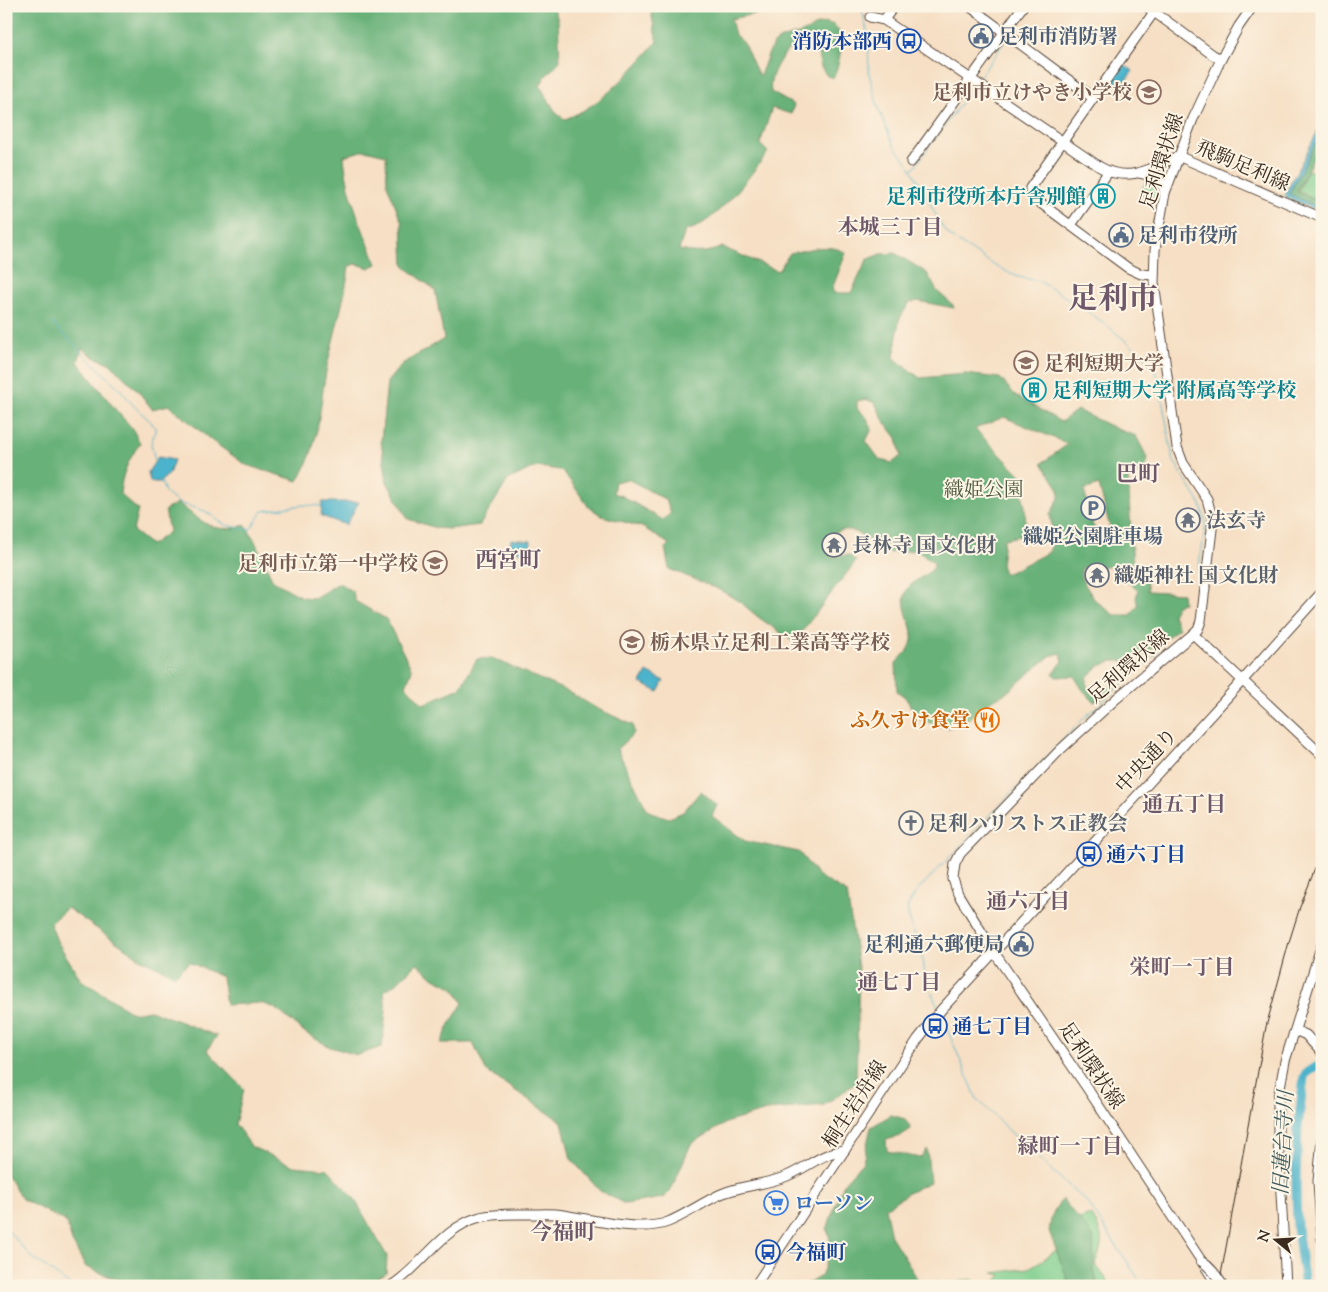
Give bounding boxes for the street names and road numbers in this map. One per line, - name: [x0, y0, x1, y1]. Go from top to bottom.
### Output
- street label: 足利環状線: [1134, 110, 1193, 214]
- street label: 飛駒足利線: [1190, 134, 1294, 200]
- street label: 足利環状線: [1082, 624, 1177, 712]
- street label: 中央通り: [1110, 723, 1186, 801]
- street label: 足利環状線: [1050, 1017, 1130, 1116]
- street label: 桐生岩舟線: [817, 1056, 895, 1155]

